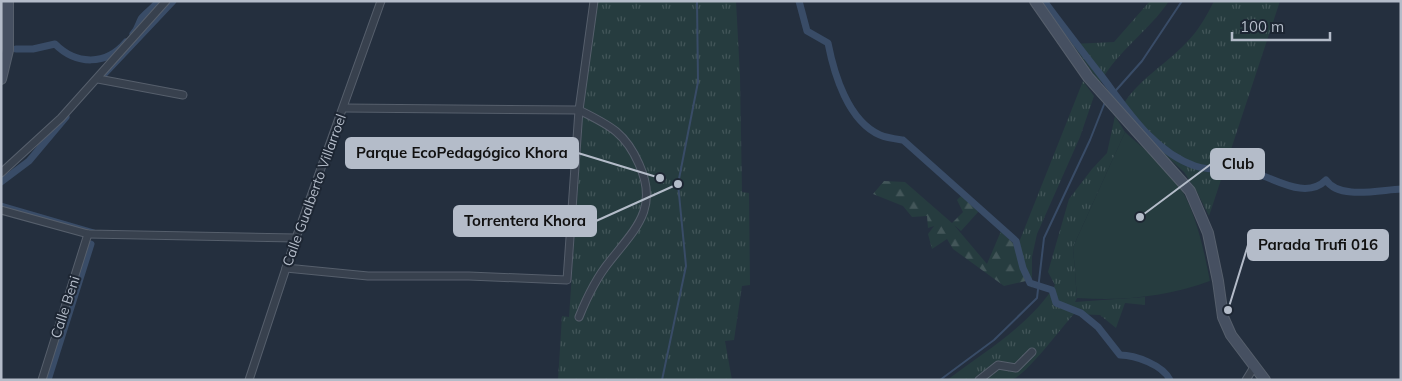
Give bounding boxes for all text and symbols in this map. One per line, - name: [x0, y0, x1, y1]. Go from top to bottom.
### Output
- scale bar: [1232, 10, 1330, 42]
- text: 100 m: [1240, 17, 1284, 36]
- street label: Calle Gualberto Villarroel: [278, 111, 350, 269]
- callout: Parque EcoPedagógico Khora: [346, 138, 578, 168]
- text: Parque EcoPedagógico Khora: [356, 143, 568, 162]
- callout: Club: [1211, 149, 1264, 179]
- text: Club: [1222, 154, 1254, 173]
- callout: Torrentera Khora: [454, 206, 596, 236]
- text: Torrentera Khora: [464, 211, 586, 230]
- callout: Parada Trufi 016: [1248, 230, 1388, 260]
- text: Parada Trufi 016: [1258, 235, 1378, 254]
- street label: Calle Beni: [46, 274, 84, 340]

